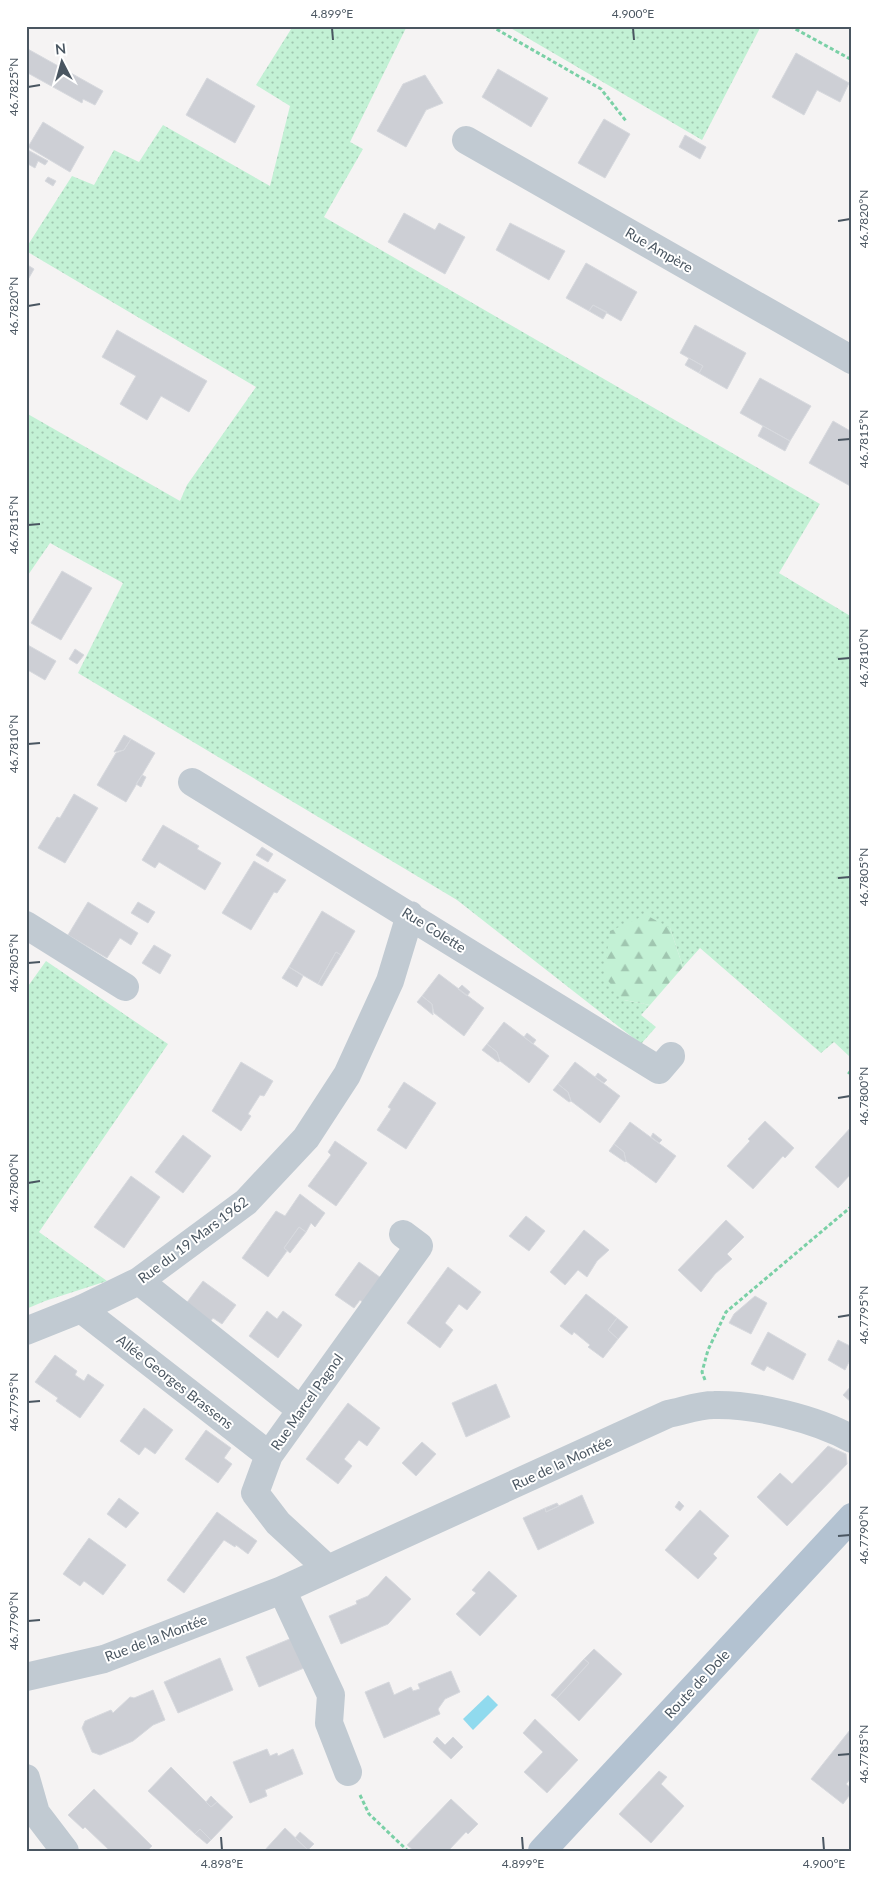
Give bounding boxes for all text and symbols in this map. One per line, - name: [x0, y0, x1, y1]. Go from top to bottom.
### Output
- text: 4.899°E: [311, 6, 353, 21]
- text: 4.900°E: [612, 6, 654, 21]
- north arrow: [38, 38, 88, 88]
- text: N: [54, 40, 67, 58]
- text: 46.7825°N: [6, 58, 21, 116]
- text: 46.7820°N: [856, 190, 871, 248]
- street label: Rue Ampère: [622, 223, 696, 276]
- text: 46.7820°N: [6, 277, 21, 335]
- text: 46.7815°N: [856, 410, 871, 468]
- text: 46.7815°N: [6, 496, 21, 554]
- text: 46.7810°N: [856, 629, 871, 687]
- text: 46.7810°N: [6, 715, 21, 773]
- text: 46.7805°N: [856, 848, 871, 906]
- street label: Rue Colette: [399, 903, 469, 956]
- text: 46.7805°N: [6, 934, 21, 992]
- text: 46.7800°N: [856, 1067, 871, 1125]
- text: 46.7800°N: [6, 1154, 21, 1212]
- street label: Rue du 19 Mars 1962: [134, 1193, 251, 1286]
- text: 46.7795°N: [856, 1286, 871, 1344]
- street label: Allée Georges Brassens: [114, 1331, 237, 1432]
- street label: Rue Marcel Pagnol: [267, 1350, 346, 1453]
- text: 46.7795°N: [6, 1373, 21, 1431]
- street label: Rue de la Montée: [509, 1432, 614, 1493]
- text: 46.7790°N: [856, 1506, 871, 1564]
- text: 46.7790°N: [6, 1592, 21, 1650]
- street label: Rue de la Montée: [102, 1610, 209, 1665]
- street label: Route de Dole: [660, 1646, 733, 1722]
- text: 46.7785°N: [856, 1725, 871, 1783]
- text: 4.898°E: [201, 1856, 243, 1871]
- text: 4.899°E: [502, 1856, 544, 1871]
- text: 4.900°E: [803, 1856, 845, 1871]

